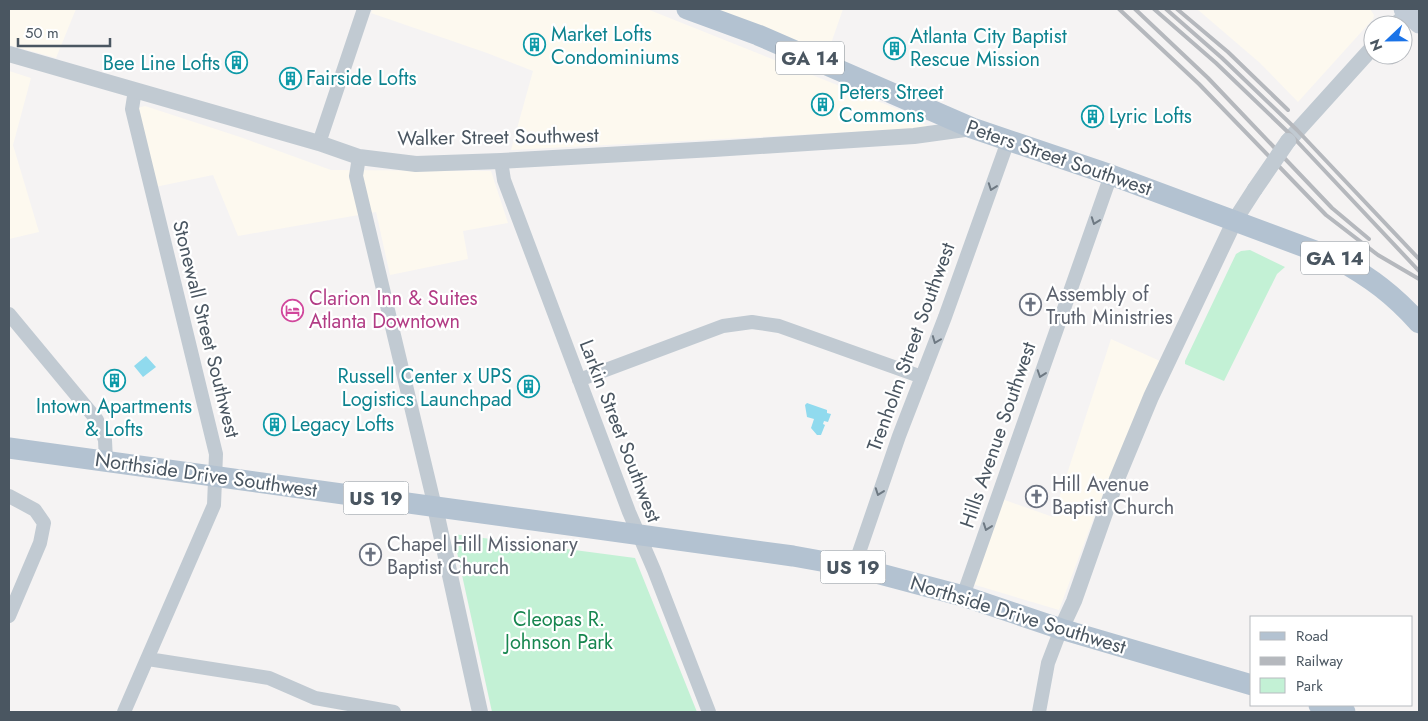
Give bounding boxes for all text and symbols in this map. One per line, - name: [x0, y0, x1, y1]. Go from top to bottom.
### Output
- scale bar: [18, 15, 110, 47]
- north arrow: [1363, 15, 1413, 65]
- place label: Market Lofts Condominiums: [551, 20, 679, 72]
- text: 50 m: [25, 22, 59, 44]
- place label: Atlanta City Baptist Rescue Mission: [910, 22, 1067, 74]
- building icon: Market Lofts Condominiums: [523, 33, 547, 57]
- building icon: Atlanta City Baptist Rescue Mission: [882, 36, 906, 60]
- text: N: [1365, 36, 1387, 54]
- road number: GA 14: [776, 42, 844, 74]
- place label: Bee Line Lofts: [103, 49, 220, 78]
- building icon: Bee Line Lofts: [224, 51, 248, 75]
- place label: Fairside Lofts: [306, 64, 417, 93]
- building icon: Fairside Lofts: [278, 66, 302, 90]
- place label: Peters Street Commons: [839, 78, 944, 130]
- building icon: Peters Street Commons: [811, 92, 835, 116]
- place label: Lyric Lofts: [1109, 102, 1192, 131]
- building icon: Lyric Lofts: [1081, 104, 1105, 128]
- street label: Peters Street Southwest: [962, 113, 1156, 203]
- street label: Walker Street Southwest: [397, 121, 599, 153]
- one-way arrow: [987, 182, 997, 191]
- one-way arrow: [1091, 216, 1101, 224]
- street label: Stonewall Street Southwest: [165, 217, 247, 441]
- street label: Trenholm Street Southwest: [860, 238, 962, 456]
- road number: GA 14: [1301, 242, 1369, 274]
- place label: Assembly of Truth Ministries: [1046, 280, 1173, 332]
- place label: Clarion Inn & Suites Atlanta Downtown: [309, 284, 478, 336]
- church icon: Assembly of Truth Ministries: [1018, 293, 1042, 317]
- hotel icon: Clarion Inn & Suites Atlanta Downtown: [281, 298, 305, 322]
- street label: Larkin Street Southwest: [572, 335, 668, 527]
- one-way arrow: [932, 335, 942, 344]
- street label: Hills Avenue Southwest: [953, 338, 1044, 532]
- place label: Russell Center x UPS Logistics Launchpad: [337, 362, 512, 414]
- building icon: Intown Apartments & Lofts: [102, 368, 126, 392]
- one-way arrow: [1037, 369, 1047, 377]
- building icon: Russell Center x UPS Logistics Launchpad: [516, 375, 540, 399]
- place label: Intown Apartments & Lofts: [36, 392, 192, 444]
- place label: Legacy Lofts: [291, 410, 394, 439]
- building icon: Legacy Lofts: [263, 412, 287, 436]
- street label: Northside Drive Southwest: [93, 445, 319, 505]
- place label: Hill Avenue Baptist Church: [1052, 470, 1174, 522]
- road number: US 19: [344, 482, 408, 514]
- church icon: Hill Avenue Baptist Church: [1024, 484, 1048, 508]
- one-way arrow: [875, 487, 885, 496]
- one-way arrow: [983, 522, 993, 531]
- place label: Chapel Hill Missionary Baptist Church: [387, 530, 578, 582]
- church icon: Chapel Hill Missionary Baptist Church: [359, 543, 383, 567]
- road number: US 19: [820, 550, 886, 584]
- street label: Northside Drive Southwest: [907, 568, 1130, 662]
- park label: Cleopas R. Johnson Park: [502, 605, 613, 657]
- legend: [1250, 616, 1413, 706]
- text: Road: [1296, 625, 1328, 647]
- text: Railway: [1296, 650, 1343, 672]
- text: Park: [1296, 675, 1323, 697]

